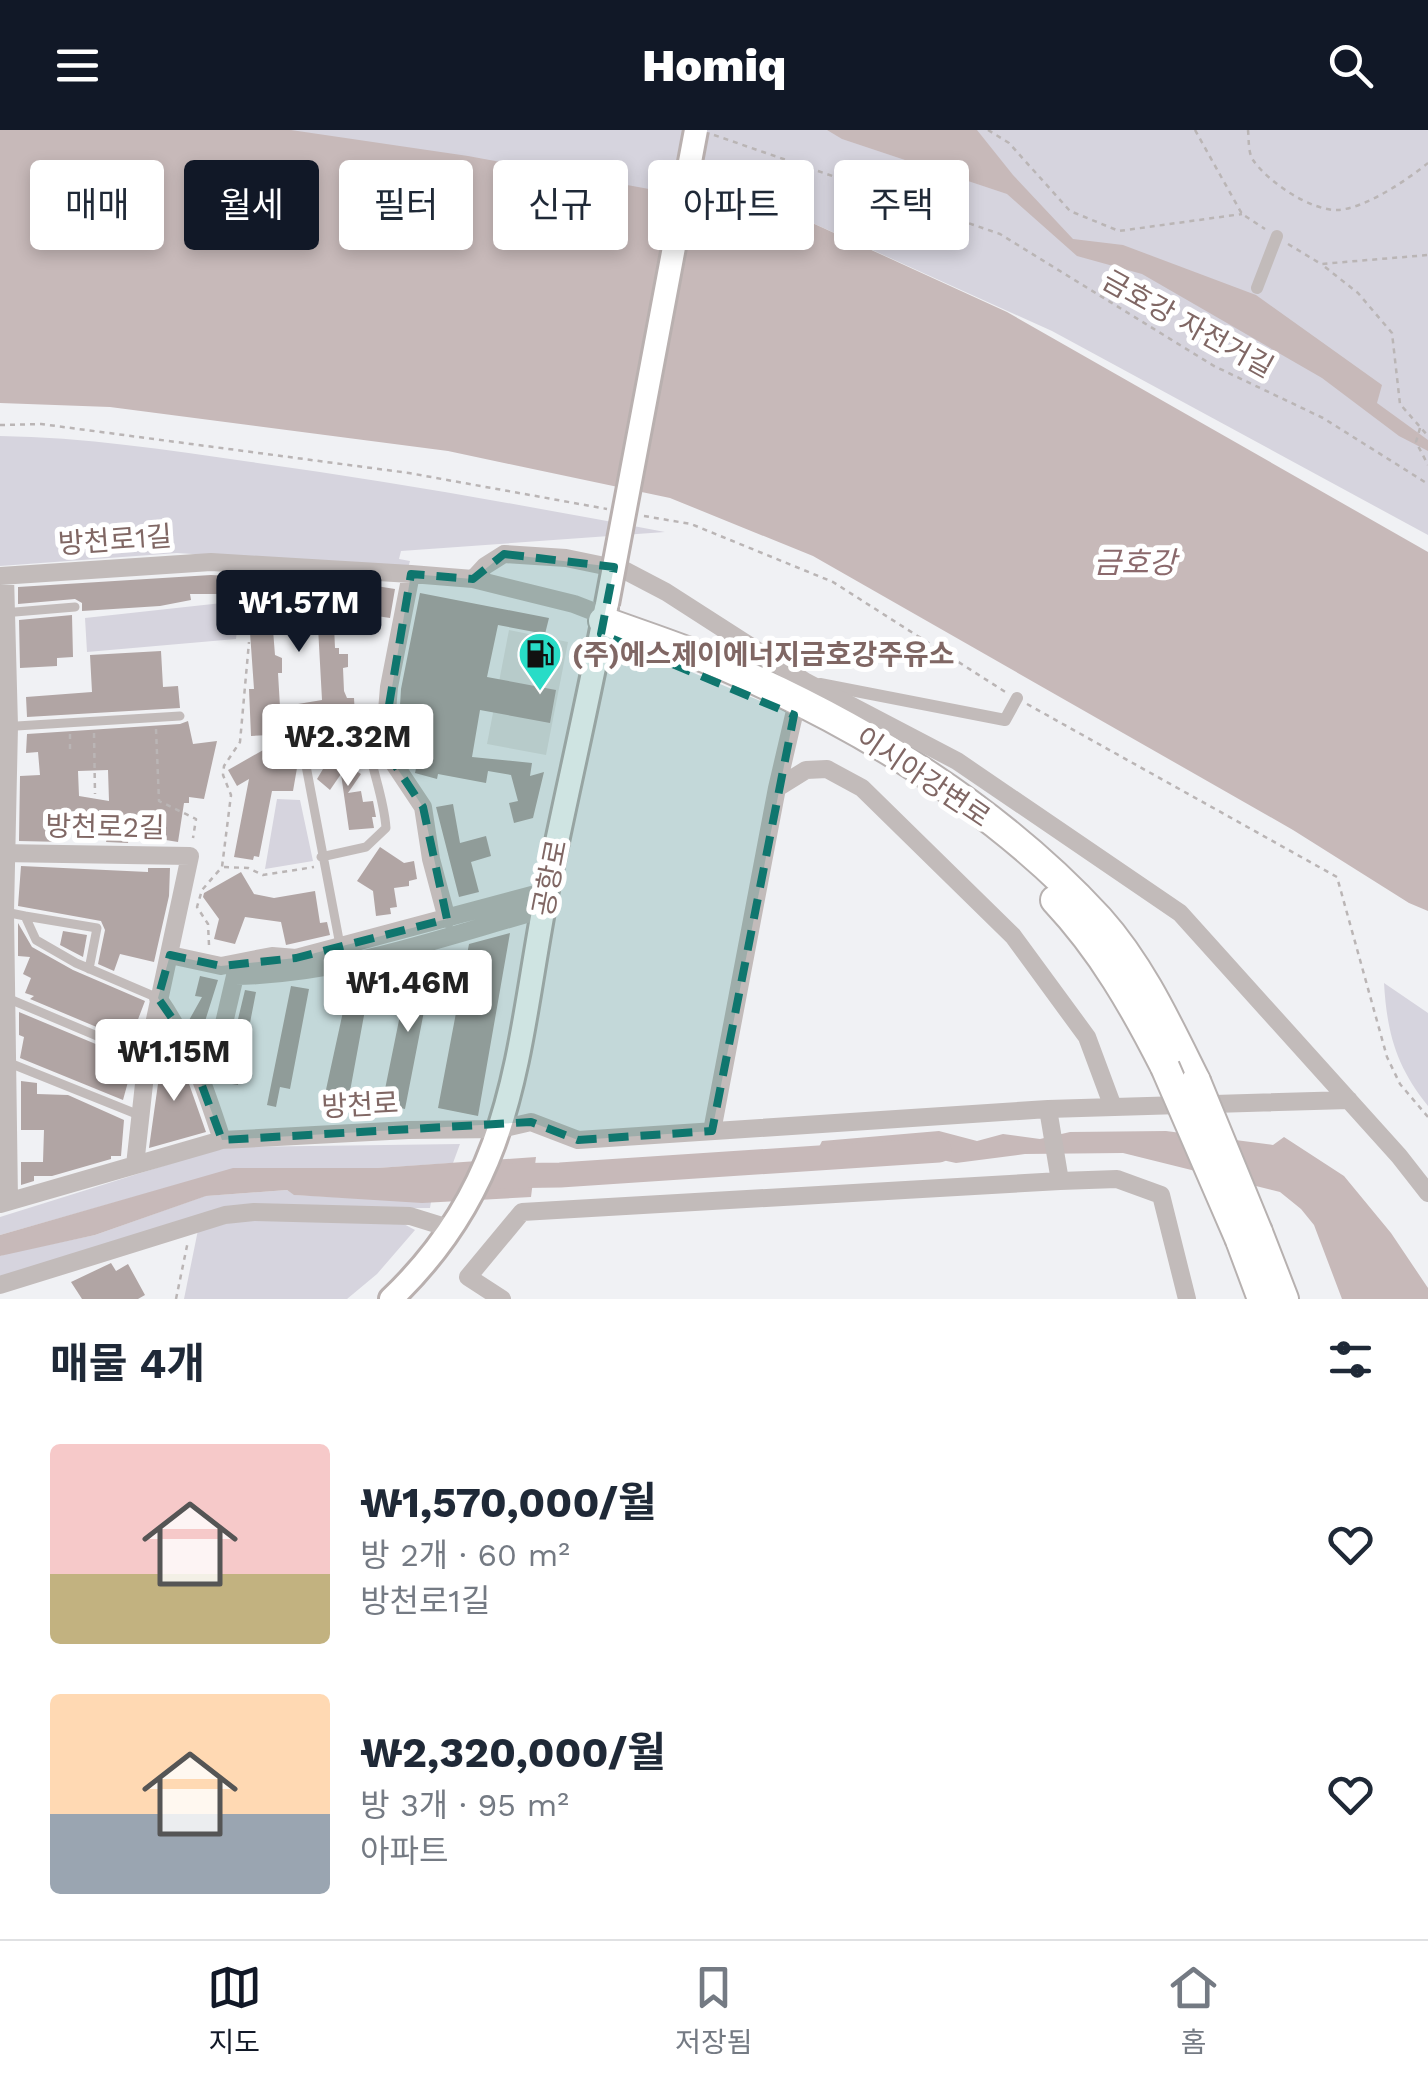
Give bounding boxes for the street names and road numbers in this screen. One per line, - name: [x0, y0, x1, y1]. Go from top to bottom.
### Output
- street label: 금호강 자전거길: [1097, 264, 1279, 384]
- street label: 방천로1길: [57, 520, 173, 560]
- street label: 이시아강변로: [850, 720, 996, 834]
- street label: 방천로2길: [45, 809, 165, 845]
- street label: 공항로: [526, 837, 574, 919]
- street label: 방천로: [321, 1087, 399, 1123]

